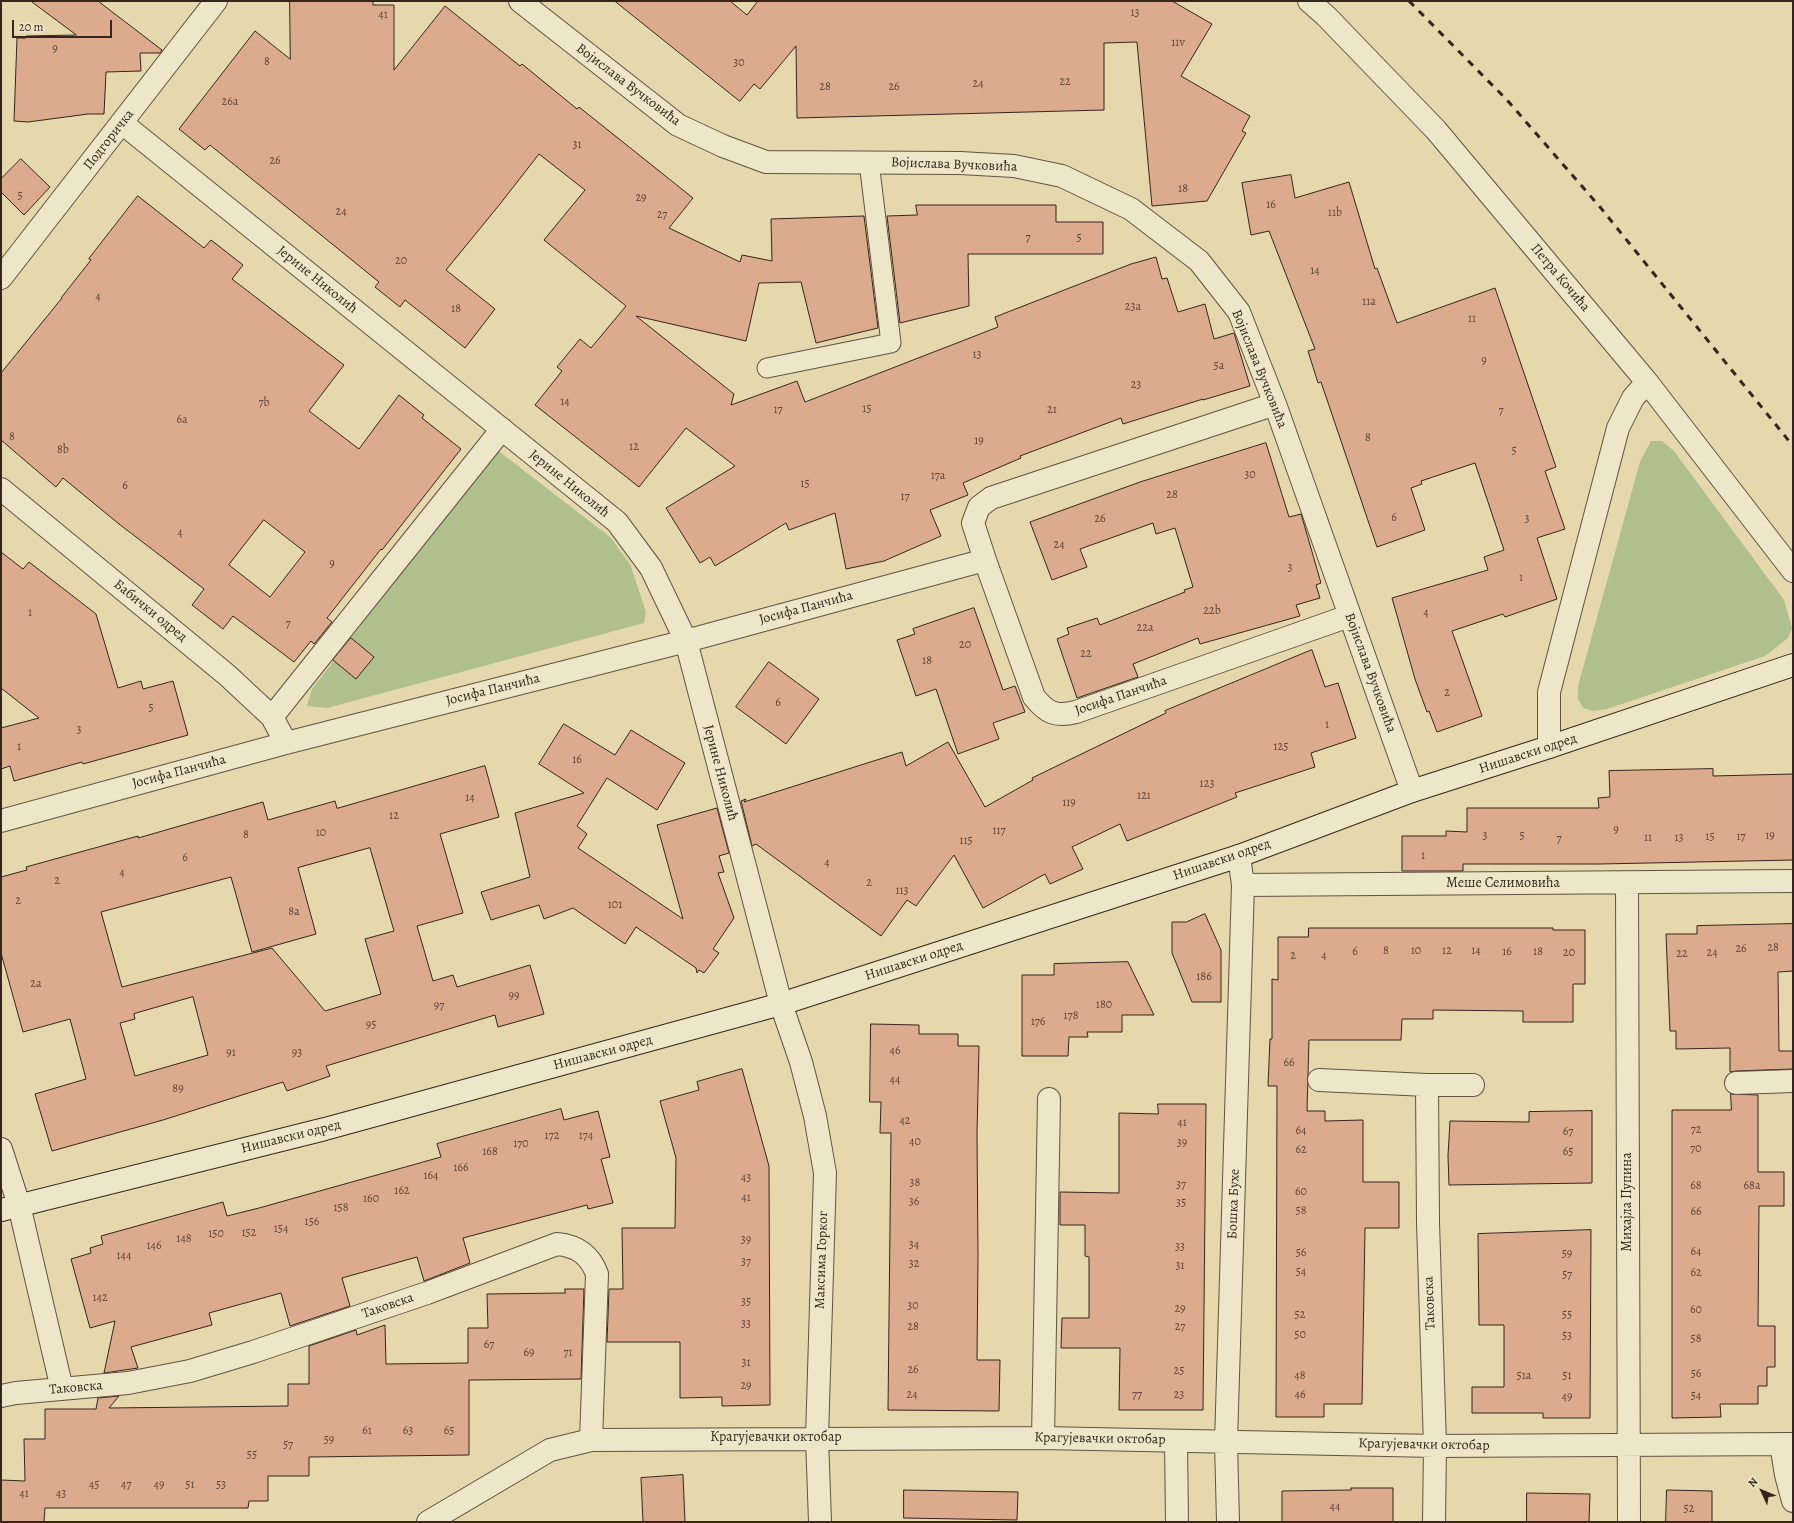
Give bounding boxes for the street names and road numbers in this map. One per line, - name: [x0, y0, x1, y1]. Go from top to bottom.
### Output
- street label: Војислава Вучковића: [572, 40, 684, 130]
- street label: Подгоричка: [80, 106, 138, 174]
- street label: Војислава Вучковића: [890, 154, 1018, 176]
- street label: Петра Кочића: [1527, 241, 1593, 315]
- street label: Јерине Николић: [273, 242, 361, 318]
- street label: Војислава Вучковића: [1228, 307, 1290, 431]
- street label: Јерине Николић: [525, 446, 613, 522]
- street label: Бабички одред: [110, 576, 190, 646]
- street label: Јосифа Панчића: [757, 587, 855, 629]
- street label: Војислава Вучковића: [1340, 611, 1400, 735]
- street label: Јосифа Панчића: [444, 670, 542, 710]
- street label: Јосифа Панчића: [1073, 672, 1169, 720]
- street label: Јерине Николић: [699, 723, 741, 823]
- street label: Нишавски одред: [1477, 730, 1579, 778]
- street label: Јосифа Панчића: [130, 751, 228, 793]
- street label: Нишавски одред: [1171, 835, 1273, 885]
- street label: Меше Селимовића: [1446, 876, 1560, 892]
- street label: Нишавски одред: [863, 937, 965, 985]
- street label: Нишавски одред: [552, 1032, 654, 1074]
- street label: Нишавски одред: [239, 1117, 343, 1157]
- street label: Михајла Пупина: [1620, 1152, 1636, 1252]
- street label: Бошка Бухе: [1224, 1168, 1244, 1240]
- street label: Максима Горког: [812, 1211, 832, 1309]
- street label: Таковска: [1421, 1276, 1439, 1330]
- street label: Таковска: [360, 1289, 416, 1323]
- street label: Таковска: [49, 1377, 103, 1399]
- street label: Крагујевачки октобар: [1034, 1429, 1166, 1449]
- street label: Крагујевачки октобар: [710, 1430, 842, 1446]
- street label: Крагујевачки октобар: [1358, 1435, 1490, 1455]

